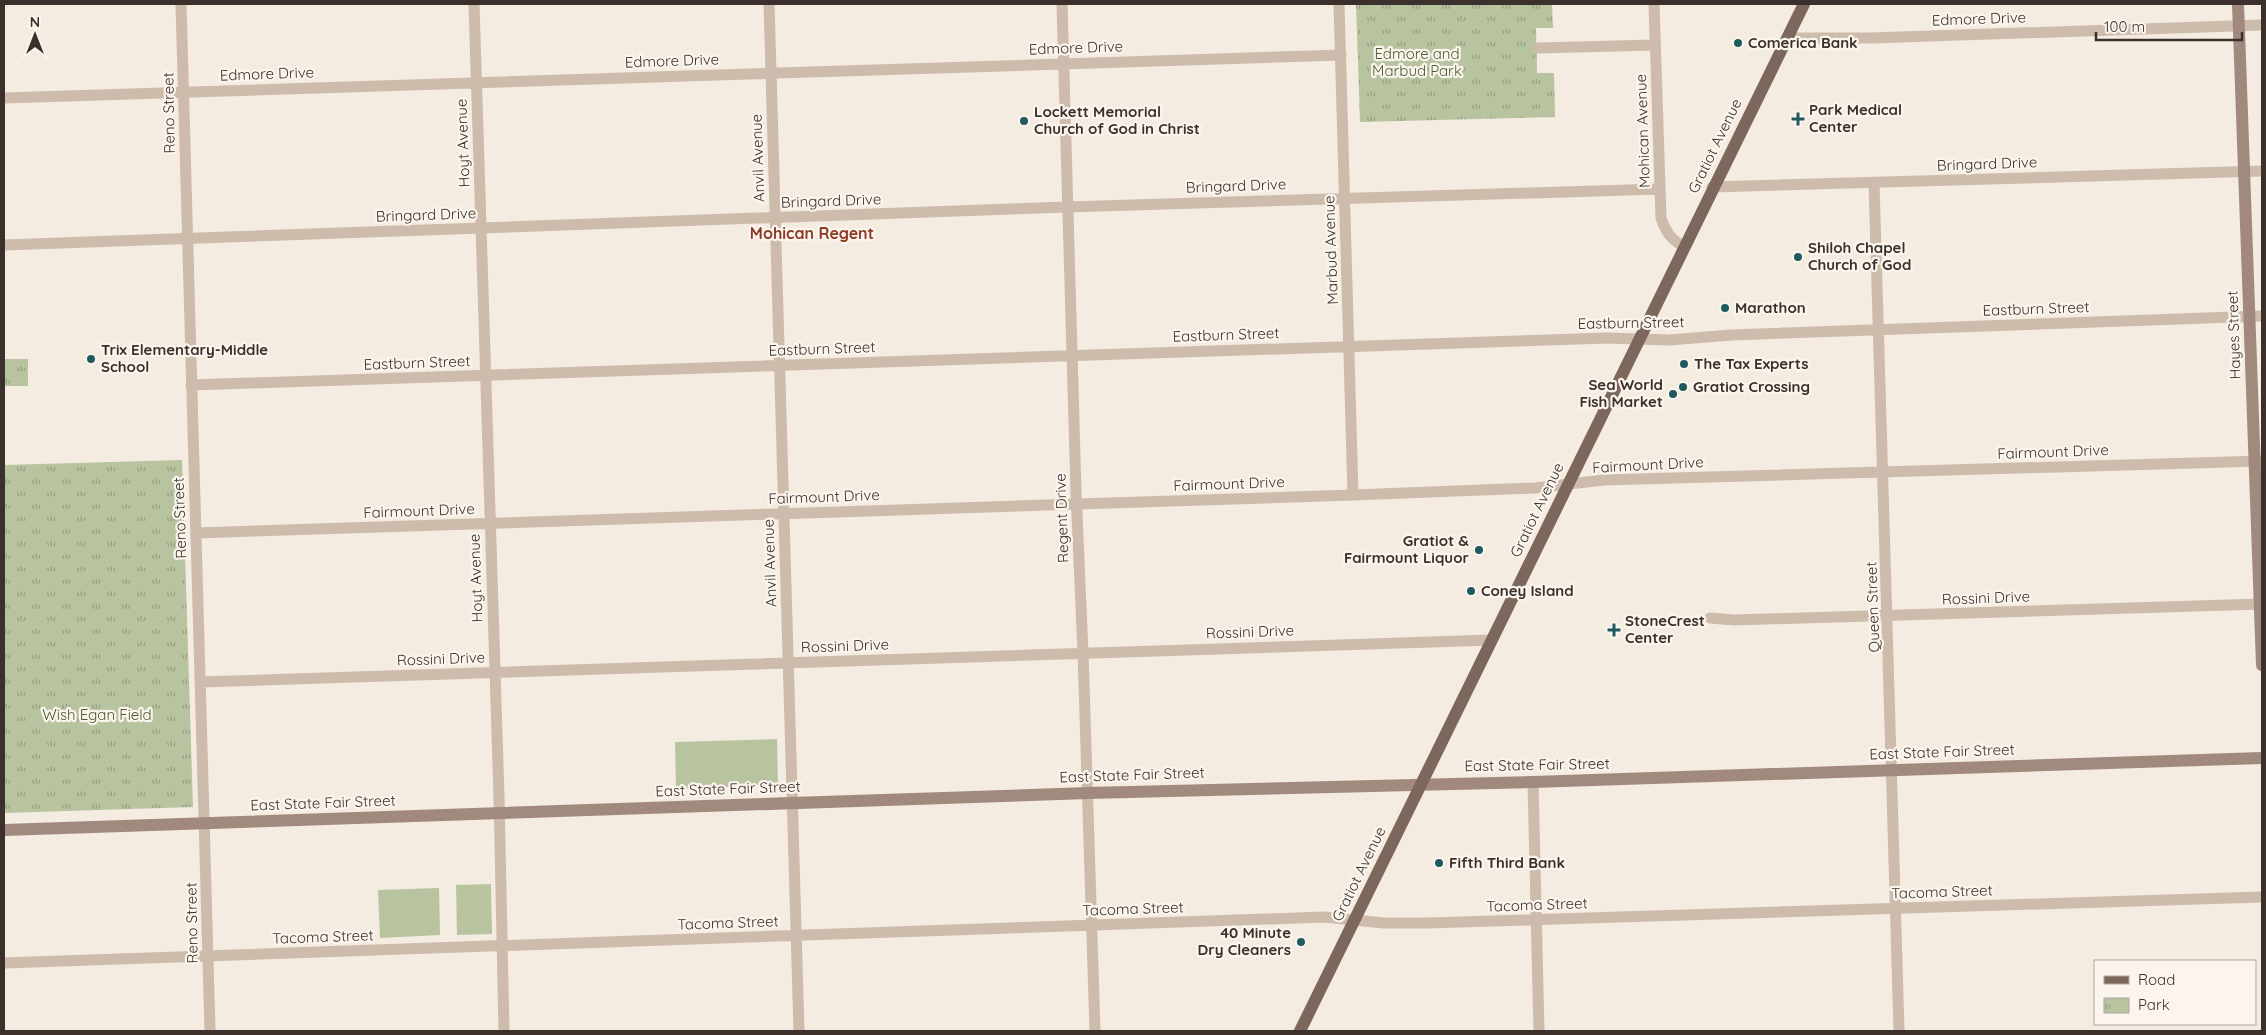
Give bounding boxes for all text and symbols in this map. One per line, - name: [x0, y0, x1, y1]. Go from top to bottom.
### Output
- street label: Edmore Drive: [1931, 7, 2026, 30]
- north arrow: [10, 10, 60, 60]
- scale bar: [2096, 10, 2242, 42]
- text: N: [30, 13, 40, 31]
- text: 100 m: [2104, 17, 2145, 36]
- place label: Comerica Bank: [1748, 33, 1858, 52]
- street label: Edmore Drive: [1028, 36, 1123, 59]
- marker: Comerica Bank: [1732, 37, 1744, 49]
- park label: Edmore and Marbud Park: [1372, 44, 1462, 80]
- street label: Edmore Drive: [624, 49, 719, 72]
- street label: Edmore Drive: [219, 62, 314, 85]
- street label: Reno Street: [158, 72, 179, 154]
- street label: Mohican Avenue: [1631, 74, 1654, 188]
- street label: Gratiot Avenue: [1683, 95, 1746, 196]
- street label: Hoyt Avenue: [451, 98, 474, 188]
- place label: Park Medical Center: [1809, 100, 1902, 136]
- place label: Lockett Memorial Church of God in Christ: [1034, 102, 1200, 138]
- marker: Park Medical Center: [1791, 112, 1805, 126]
- street label: Anvil Avenue: [746, 114, 769, 202]
- marker: Lockett Memorial Church of God in Christ: [1018, 115, 1030, 127]
- street label: Bringard Drive: [1936, 152, 2038, 175]
- street label: Bringard Drive: [1185, 174, 1287, 197]
- street label: Bringard Drive: [780, 189, 882, 212]
- street label: Marbud Avenue: [1319, 195, 1342, 305]
- street label: Bringard Drive: [375, 203, 477, 226]
- district label: Mohican Regent: [750, 223, 874, 243]
- place label: Shiloh Chapel Church of God: [1808, 238, 1911, 274]
- marker: Shiloh Chapel Church of God: [1792, 251, 1804, 263]
- street label: Hayes Street: [2222, 290, 2245, 380]
- street label: Eastburn Street: [1982, 297, 2090, 320]
- place label: Marathon: [1735, 298, 1806, 317]
- marker: Marathon: [1719, 302, 1731, 314]
- street label: Eastburn Street: [1577, 312, 1685, 333]
- street label: Eastburn Street: [1172, 323, 1280, 346]
- street label: Eastburn Street: [768, 337, 876, 360]
- place label: Trix Elementary-Middle School: [101, 340, 268, 376]
- street label: Eastburn Street: [363, 351, 471, 374]
- marker: Trix Elementary-Middle School: [85, 353, 97, 365]
- place label: The Tax Experts: [1694, 354, 1808, 373]
- marker: The Tax Experts: [1678, 358, 1690, 370]
- place label: Sea World Fish Market: [1579, 375, 1663, 411]
- place label: Gratiot Crossing: [1693, 377, 1810, 396]
- marker: Gratiot Crossing: [1677, 381, 1689, 393]
- marker: Sea World Fish Market: [1667, 388, 1679, 400]
- street label: Fairmount Drive: [1997, 440, 2109, 463]
- street label: Fairmount Drive: [1592, 452, 1704, 477]
- street label: Gratiot Avenue: [1505, 459, 1568, 560]
- street label: Fairmount Drive: [1173, 472, 1285, 495]
- street label: Regent Drive: [1050, 473, 1073, 563]
- street label: Reno Street: [169, 477, 190, 559]
- street label: Fairmount Drive: [768, 485, 880, 508]
- street label: Fairmount Drive: [363, 499, 475, 522]
- street label: Anvil Avenue: [758, 519, 781, 607]
- place label: Gratiot & Fairmount Liquor: [1344, 531, 1469, 567]
- street label: Hoyt Avenue: [464, 533, 487, 623]
- marker: Gratiot & Fairmount Liquor: [1473, 544, 1485, 556]
- street label: Queen Street: [1861, 561, 1884, 653]
- place label: Coney Island: [1481, 581, 1574, 600]
- marker: Coney Island: [1465, 585, 1477, 597]
- street label: Rossini Drive: [1941, 586, 2030, 609]
- place label: StoneCrest Center: [1625, 611, 1705, 647]
- street label: Rossini Drive: [1205, 620, 1294, 643]
- marker: StoneCrest Center: [1607, 623, 1621, 637]
- street label: Rossini Drive: [800, 634, 889, 657]
- street label: Rossini Drive: [396, 647, 485, 670]
- park label: Wish Egan Field: [42, 705, 152, 724]
- street label: East State Fair Street: [1869, 739, 2015, 764]
- street label: East State Fair Street: [1464, 754, 1610, 775]
- street label: East State Fair Street: [1059, 762, 1205, 787]
- street label: East State Fair Street: [655, 776, 801, 801]
- street label: East State Fair Street: [250, 790, 396, 815]
- street label: Gratiot Avenue: [1327, 823, 1390, 924]
- place label: Fifth Third Bank: [1449, 853, 1565, 872]
- marker: Fifth Third Bank: [1433, 857, 1445, 869]
- street label: Tacoma Street: [1891, 880, 1993, 903]
- street label: Reno Street: [181, 882, 202, 964]
- street label: Tacoma Street: [1486, 893, 1588, 916]
- street label: Tacoma Street: [1082, 897, 1184, 920]
- street label: Tacoma Street: [677, 911, 779, 934]
- place label: 40 Minute Dry Cleaners: [1198, 923, 1291, 959]
- street label: Tacoma Street: [272, 925, 374, 948]
- marker: 40 Minute Dry Cleaners: [1295, 936, 1307, 948]
- legend: [2094, 960, 2256, 1025]
- text: Road: [2138, 970, 2175, 989]
- text: Park: [2138, 995, 2170, 1014]

